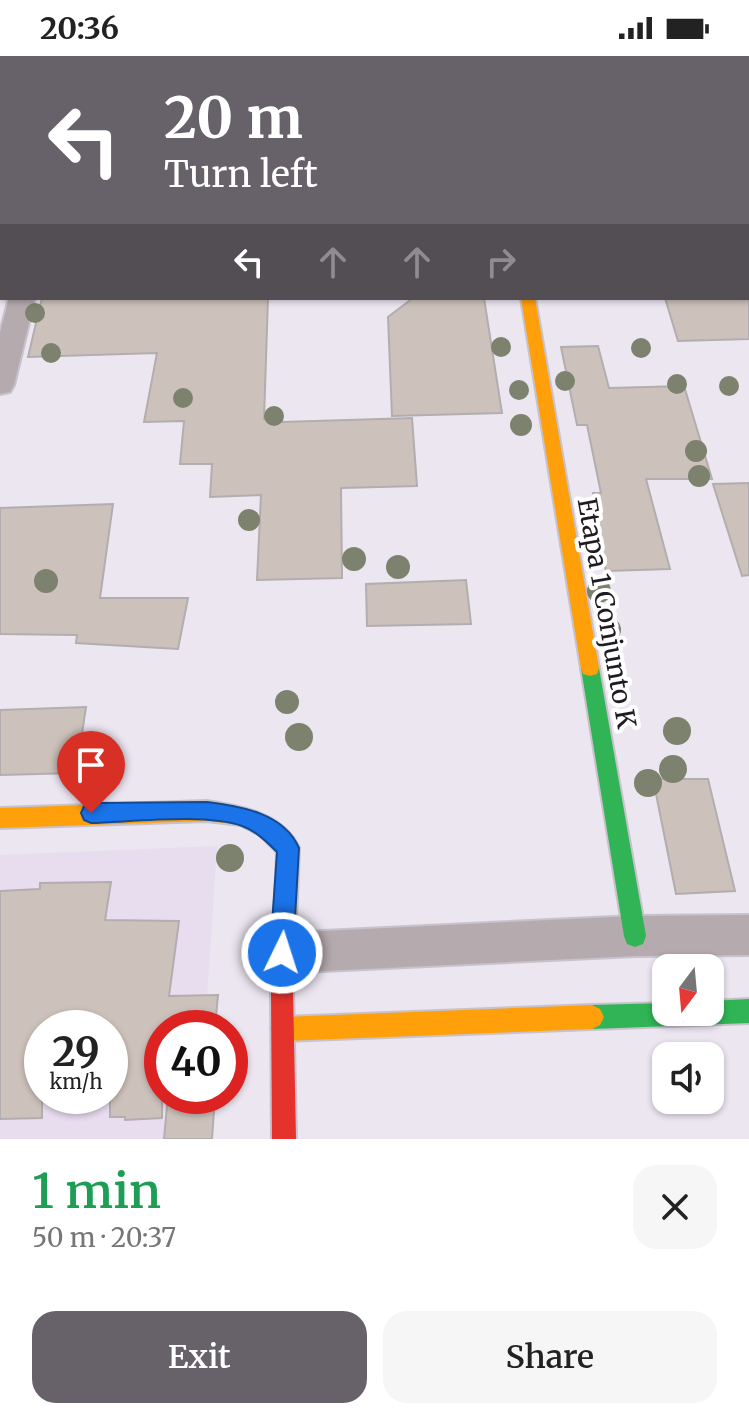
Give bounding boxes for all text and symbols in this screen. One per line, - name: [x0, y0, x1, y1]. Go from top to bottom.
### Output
- text: 20:36: [40, 9, 119, 47]
- text: 20 m: [164, 83, 303, 153]
- icon: left: [32, 88, 136, 192]
- text: Turn left: [164, 152, 318, 197]
- icon: left: [227, 240, 271, 284]
- icon: ahead: [311, 240, 355, 284]
- icon: ahead: [395, 240, 439, 284]
- icon: right: [479, 240, 523, 284]
- street label: Etapa 1 Conjunto K: [570, 495, 644, 731]
- pin: [57, 731, 125, 813]
- icon: arrive: [69, 743, 113, 787]
- position arrow: [240, 911, 324, 995]
- north arrow: [652, 954, 724, 1026]
- map controls: [652, 954, 724, 1114]
- speed limit sign: 40: [144, 1010, 248, 1114]
- text: 29: [52, 1027, 100, 1077]
- button: sound: [652, 1042, 724, 1114]
- text: km/h: [50, 1069, 102, 1094]
- text: 1 min: [32, 1161, 161, 1221]
- button: close: [633, 1165, 717, 1249]
- text: 50 m · 20:37: [32, 1221, 176, 1254]
- button: Exit: [32, 1311, 367, 1403]
- button: Share: [383, 1311, 717, 1403]

